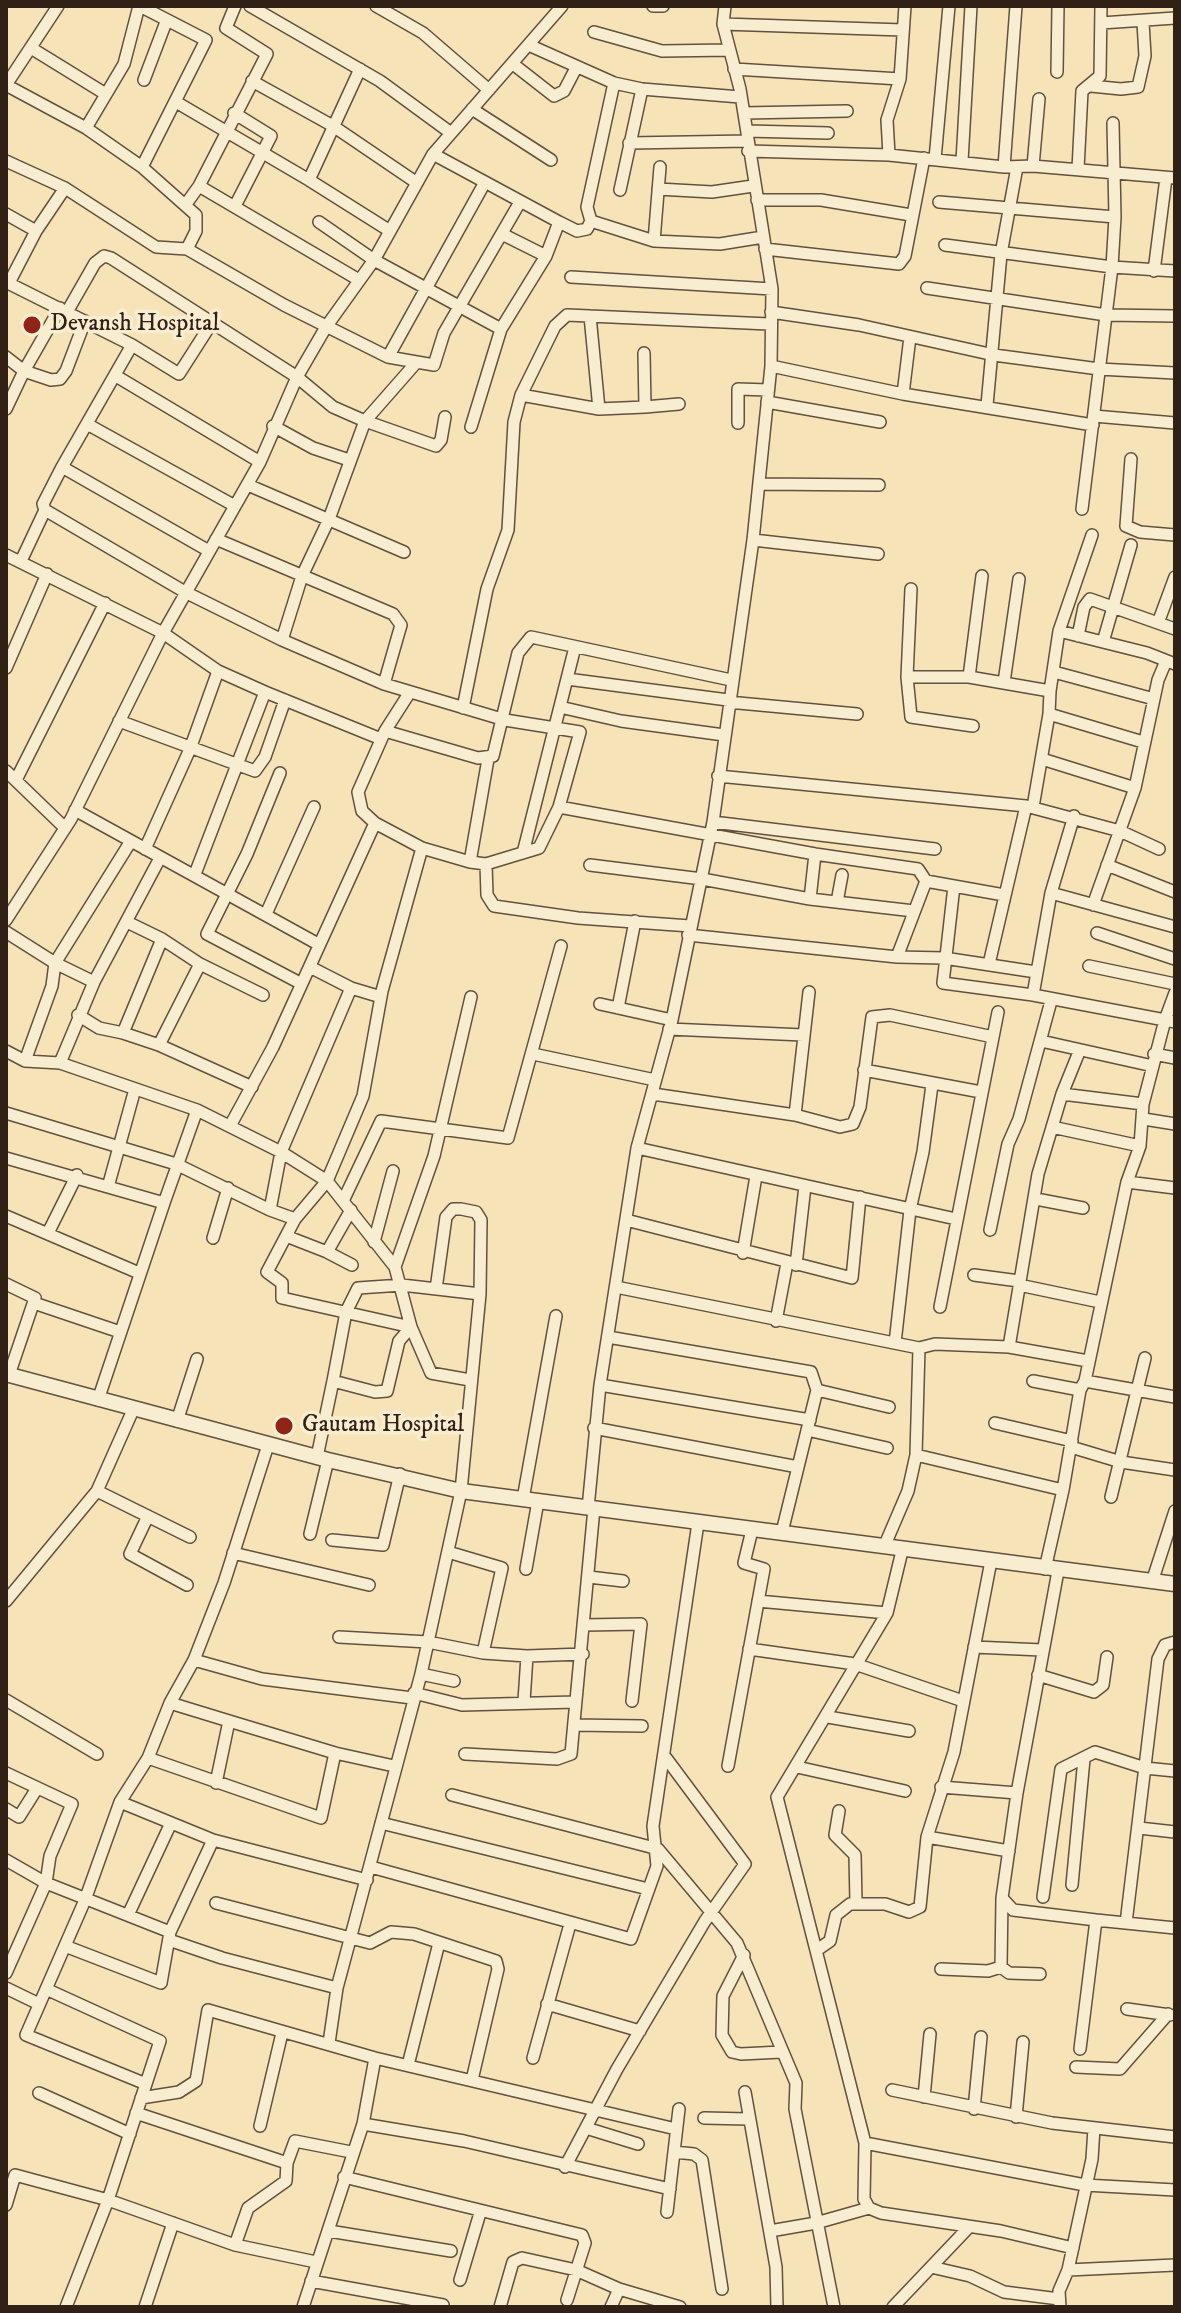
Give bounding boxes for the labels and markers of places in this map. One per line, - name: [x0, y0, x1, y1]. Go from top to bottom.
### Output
- place label: Devansh Hospital: [50, 311, 220, 339]
- marker: Devansh Hospital: [21, 314, 43, 336]
- place label: Gautam Hospital: [302, 1412, 464, 1440]
- marker: Gautam Hospital: [273, 1415, 295, 1437]

